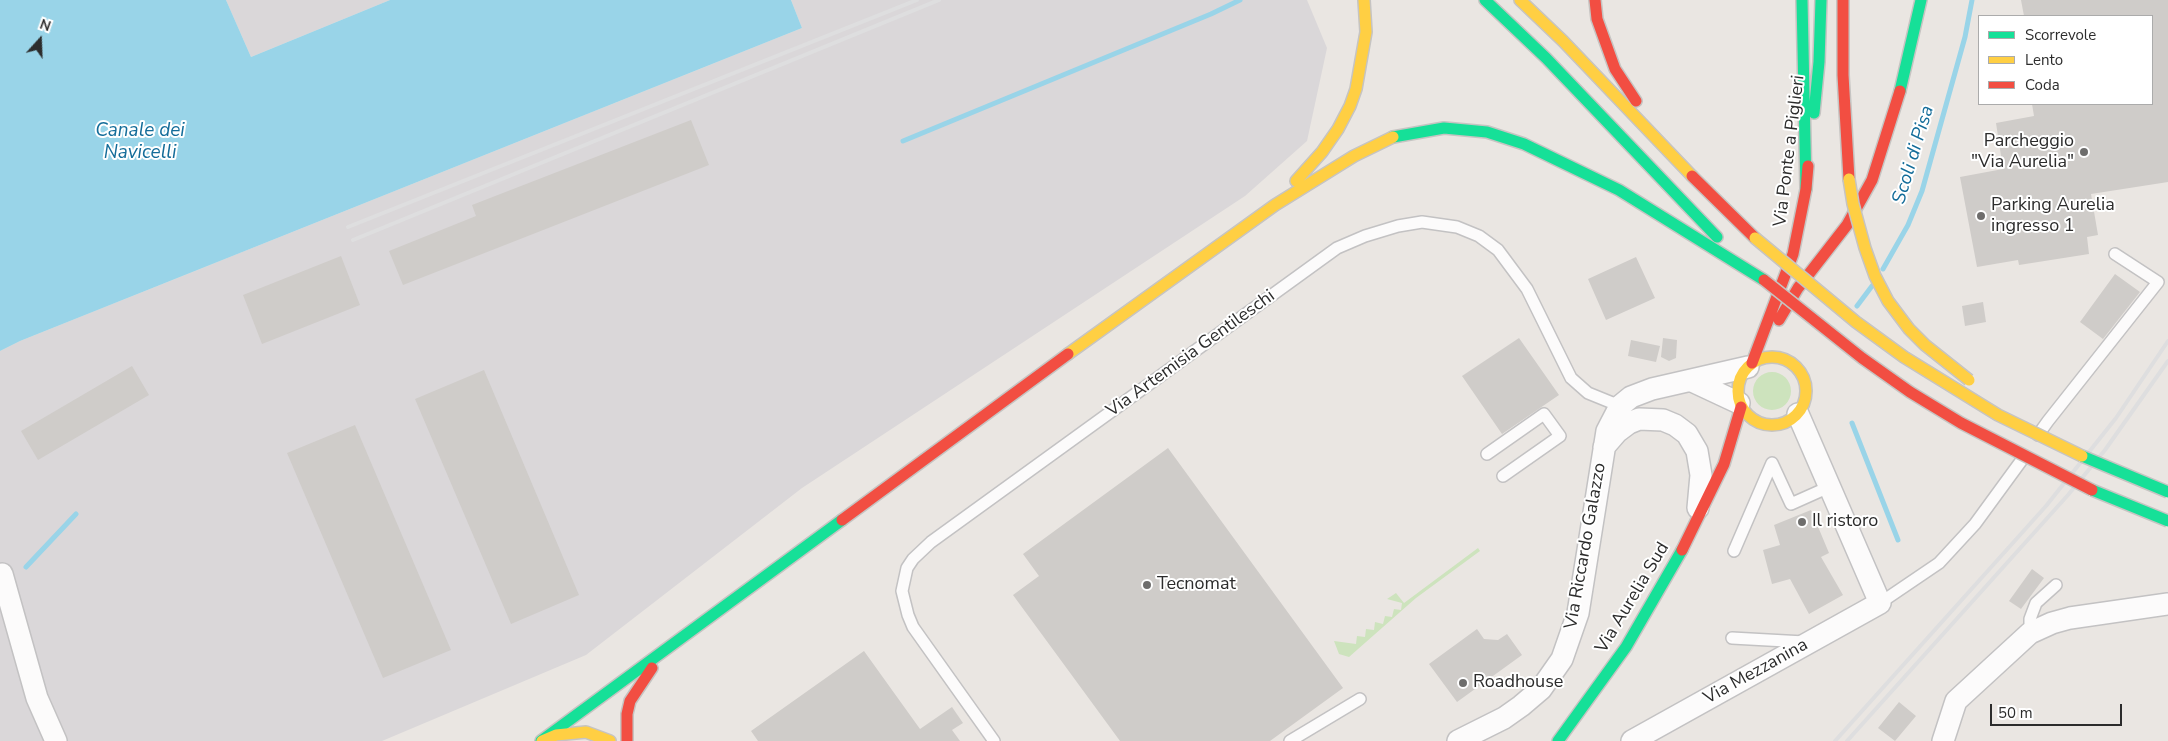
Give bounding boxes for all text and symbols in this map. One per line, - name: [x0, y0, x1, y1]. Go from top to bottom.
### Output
- north arrow: [15, 15, 65, 65]
- text: N: [37, 15, 53, 36]
- legend: [1978, 15, 2153, 105]
- text: Scorrevole: [2025, 25, 2096, 45]
- text: Lento: [2025, 50, 2063, 70]
- street label: Via Ponte a Piglieri: [1770, 74, 1810, 228]
- text: Coda: [2025, 75, 2060, 95]
- water label: Scoli di Pisa: [1888, 103, 1940, 207]
- water label: Canale dei Navicelli: [95, 120, 185, 164]
- place label: Parcheggio "Via Aurelia": [1971, 131, 2074, 173]
- marker: Parcheggio "Via Aurelia": [2078, 146, 2090, 158]
- place label: Parking Aurelia ingresso 1: [1991, 195, 2115, 238]
- marker: Parking Aurelia ingresso 1: [1975, 210, 1987, 222]
- street label: Via Artemisia Gentileschi: [1103, 286, 1279, 422]
- street label: Via Riccardo Galazzo: [1561, 461, 1611, 631]
- place label: Il ristoro: [1812, 511, 1878, 533]
- marker: Il ristoro: [1796, 516, 1808, 528]
- street label: Via Aurelia Sud: [1592, 539, 1674, 657]
- place label: Tecnomat: [1157, 574, 1236, 596]
- marker: Tecnomat: [1141, 579, 1153, 591]
- street label: Via Mezzanina: [1700, 634, 1812, 710]
- place label: Roadhouse: [1473, 672, 1563, 694]
- marker: Roadhouse: [1457, 677, 1469, 689]
- scale bar: [1993, 694, 2126, 726]
- text: 50 m: [1998, 703, 2033, 723]

